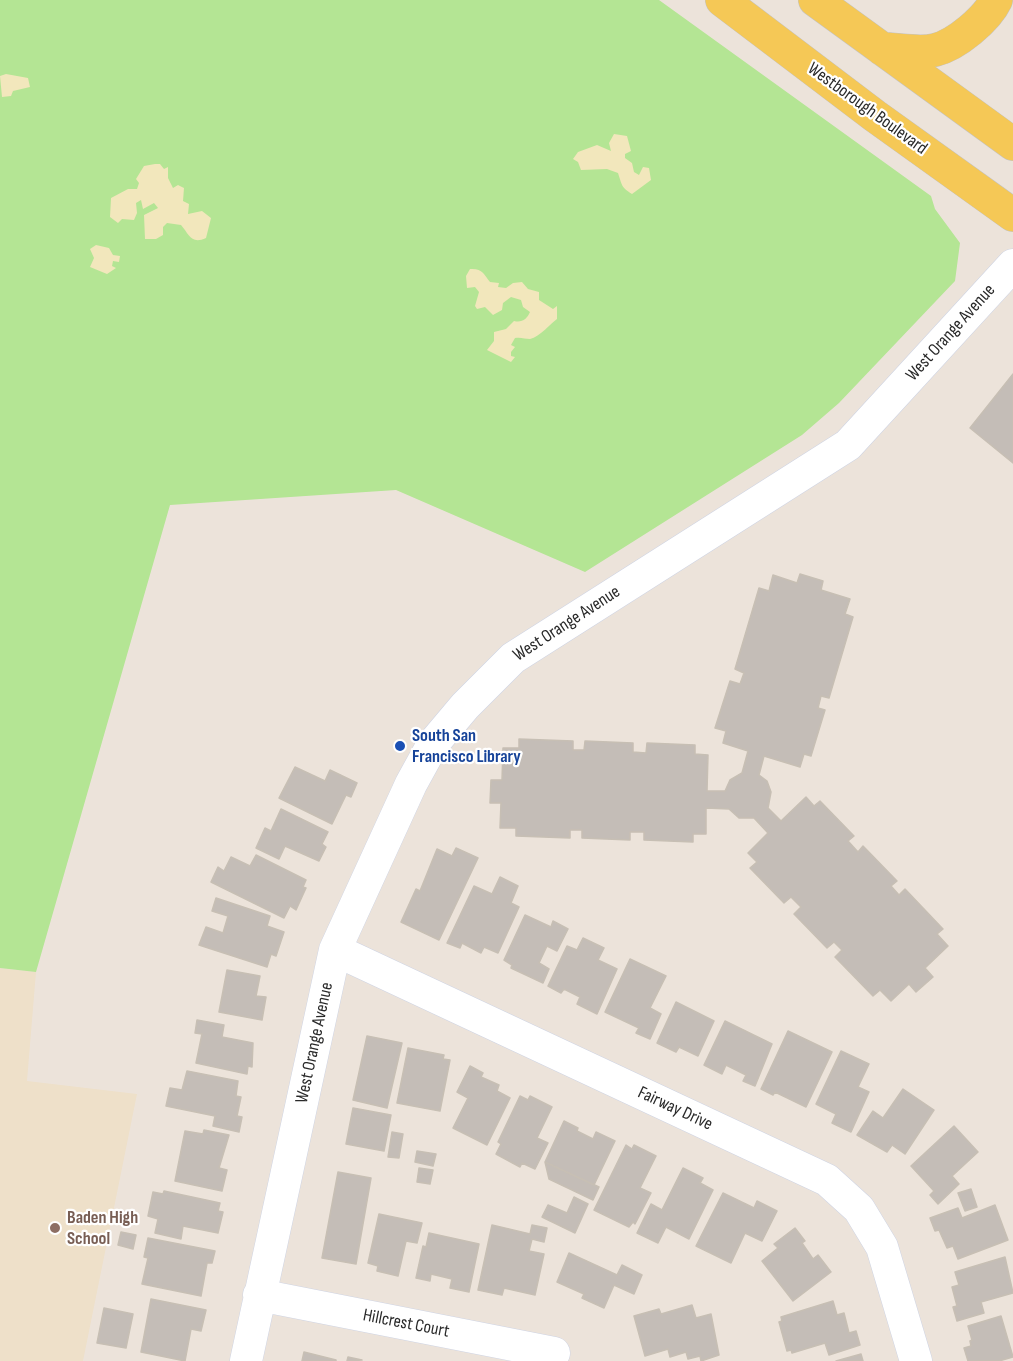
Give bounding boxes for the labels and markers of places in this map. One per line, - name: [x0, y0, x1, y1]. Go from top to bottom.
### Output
- place label: South San Francisco Library: [412, 725, 521, 768]
- marker: South San Francisco Library: [393, 739, 407, 753]
- place label: Baden High School: [67, 1207, 138, 1250]
- marker: Baden High School: [48, 1221, 62, 1235]

